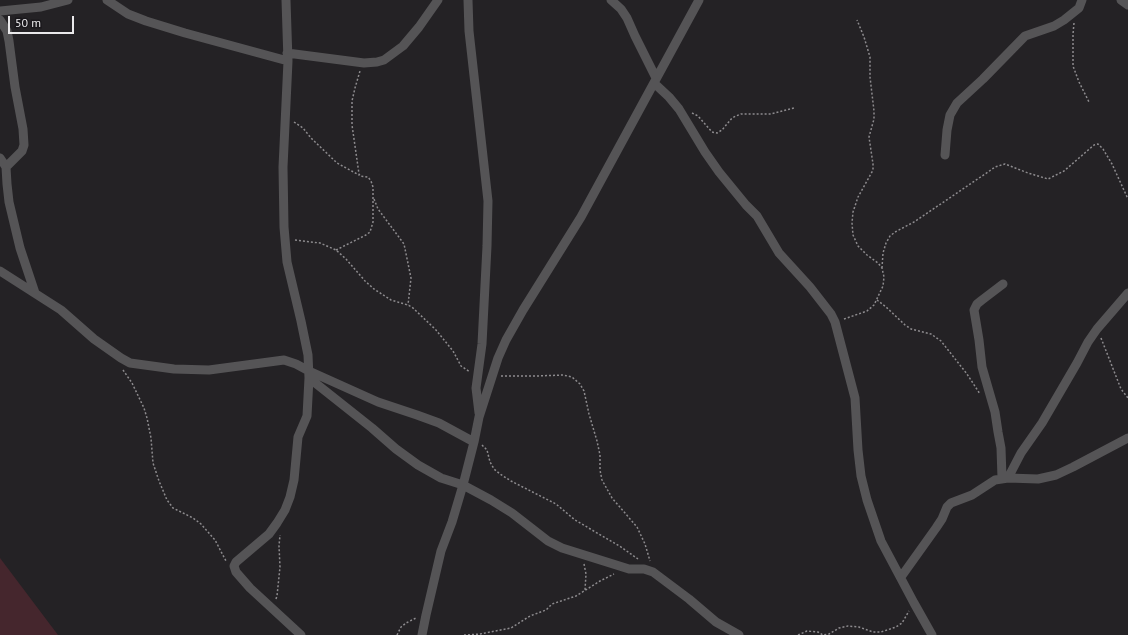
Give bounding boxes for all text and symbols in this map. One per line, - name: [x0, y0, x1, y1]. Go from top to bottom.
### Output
- scale bar: [10, 8, 76, 34]
- text: 50 m: [15, 15, 41, 30]

